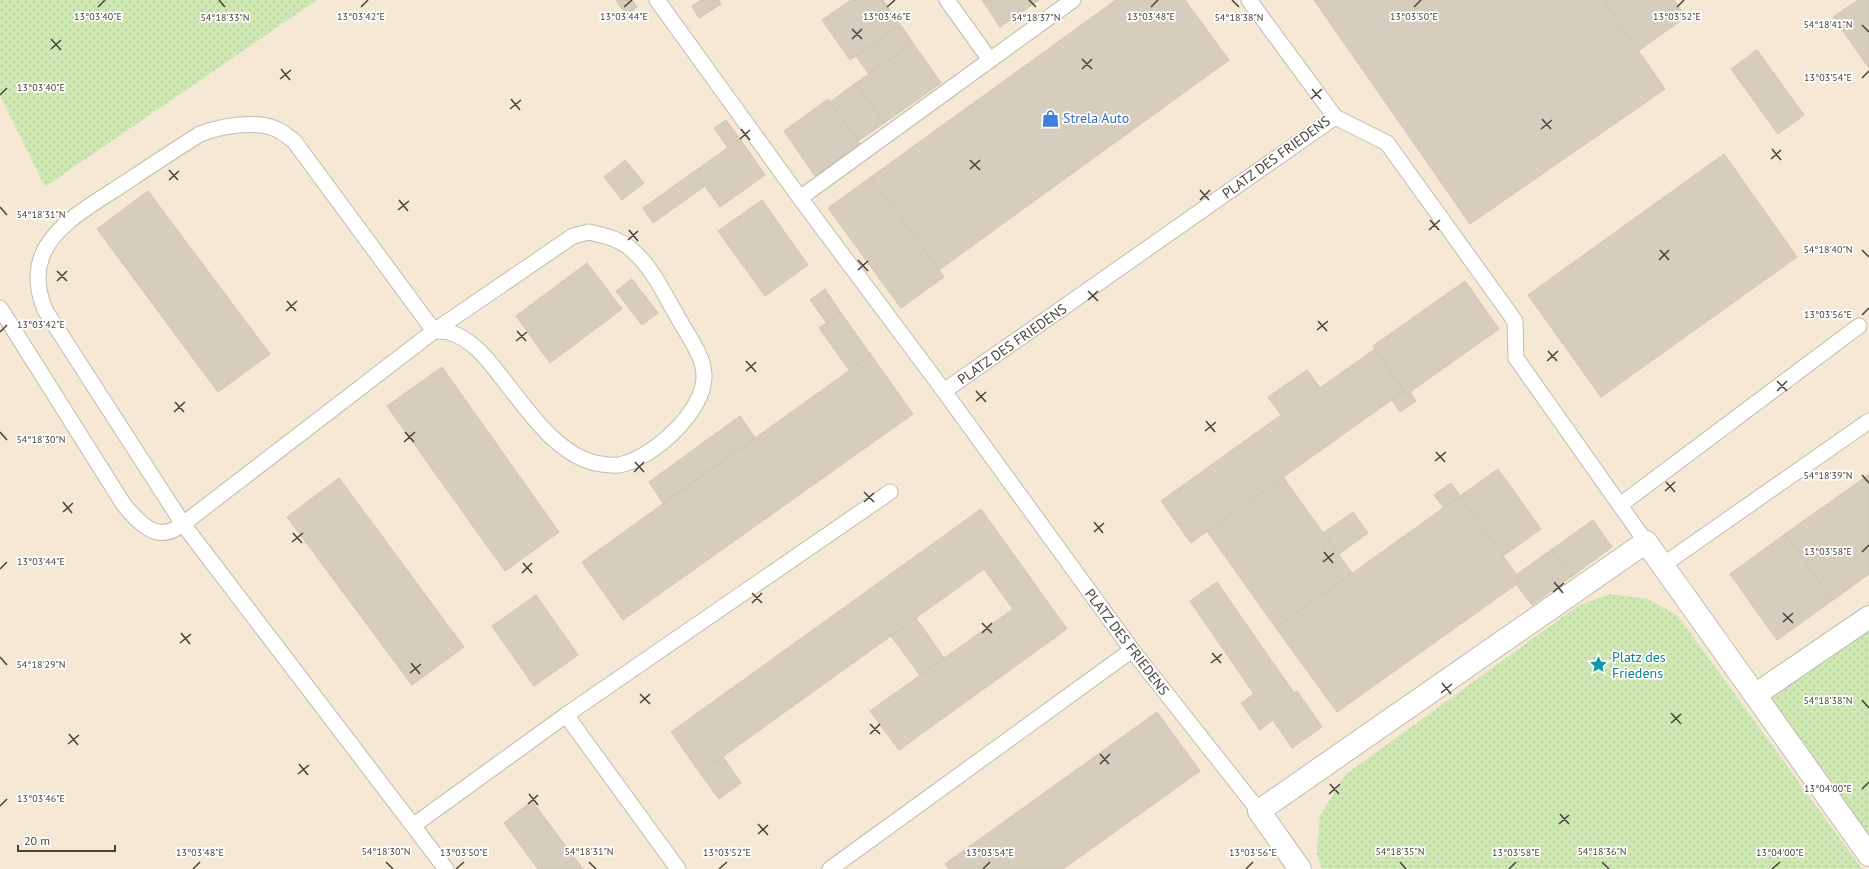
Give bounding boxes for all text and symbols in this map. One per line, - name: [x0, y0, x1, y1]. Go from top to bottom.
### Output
- text: 13°03'40"E: [74, 10, 122, 23]
- text: 13°03'42"E: [337, 10, 385, 23]
- text: 13°03'44"E: [600, 10, 648, 23]
- text: 13°03'46"E: [863, 10, 911, 23]
- text: 13°03'48"E: [1127, 10, 1175, 23]
- text: 13°03'50"E: [1390, 10, 1438, 23]
- text: 13°03'52"E: [1653, 10, 1701, 23]
- text: 54°18'33"N: [200, 11, 250, 24]
- text: 54°18'37"N: [1011, 11, 1061, 24]
- text: 54°18'38"N: [1214, 11, 1264, 24]
- text: 54°18'41"N: [1803, 18, 1853, 31]
- text: 13°03'54"E: [1804, 71, 1852, 84]
- text: 13°03'40"E: [17, 81, 65, 94]
- shop icon: Strela Auto: [1040, 108, 1060, 128]
- place label: Strela Auto: [1063, 109, 1129, 127]
- street label: PLATZ DES FRIEDENS: [1218, 112, 1334, 202]
- text: 54°18'31"N: [16, 208, 66, 221]
- text: 54°18'40"N: [1803, 243, 1853, 256]
- street label: PLATZ DES FRIEDENS: [954, 300, 1070, 388]
- text: 13°03'56"E: [1804, 308, 1852, 321]
- text: 13°03'42"E: [17, 318, 65, 331]
- text: 54°18'30"N: [16, 433, 66, 446]
- text: 54°18'39"N: [1803, 469, 1853, 482]
- text: 13°03'58"E: [1804, 545, 1852, 558]
- text: 13°03'44"E: [17, 555, 65, 568]
- street label: PLATZ DES FRIEDENS: [1081, 585, 1173, 699]
- place label: Platz des Friedens: [1612, 648, 1666, 682]
- place icon: Platz des Friedens: [1589, 655, 1609, 675]
- text: 54°18'29"N: [16, 658, 66, 671]
- text: 54°18'38"N: [1803, 694, 1853, 707]
- text: 13°04'00"E: [1804, 782, 1852, 795]
- text: 13°03'46"E: [17, 792, 65, 805]
- scale bar: [18, 827, 115, 853]
- text: 20 m: [24, 833, 50, 848]
- text: 54°18'30"N: [361, 845, 411, 858]
- text: 54°18'31"N: [564, 845, 614, 858]
- text: 54°18'35"N: [1375, 845, 1425, 858]
- text: 54°18'36"N: [1577, 845, 1627, 858]
- text: 13°03'48"E: [176, 846, 224, 859]
- text: 13°03'50"E: [440, 846, 488, 859]
- text: 13°03'52"E: [703, 846, 751, 859]
- text: 13°03'54"E: [966, 846, 1014, 859]
- text: 13°03'56"E: [1229, 846, 1277, 859]
- text: 13°03'58"E: [1492, 846, 1540, 859]
- text: 13°04'00"E: [1756, 846, 1804, 859]

